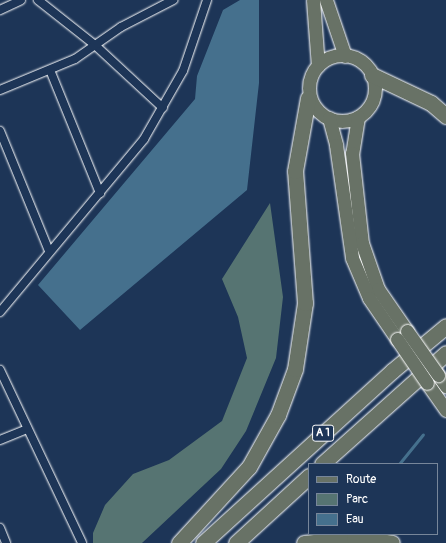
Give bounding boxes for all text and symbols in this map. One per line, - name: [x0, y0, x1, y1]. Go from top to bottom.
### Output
- road number: A 1: [312, 424, 334, 442]
- legend: [308, 463, 438, 535]
- text: Route: [346, 472, 376, 487]
- text: Parc: [346, 492, 368, 507]
- text: Eau: [346, 512, 364, 527]

